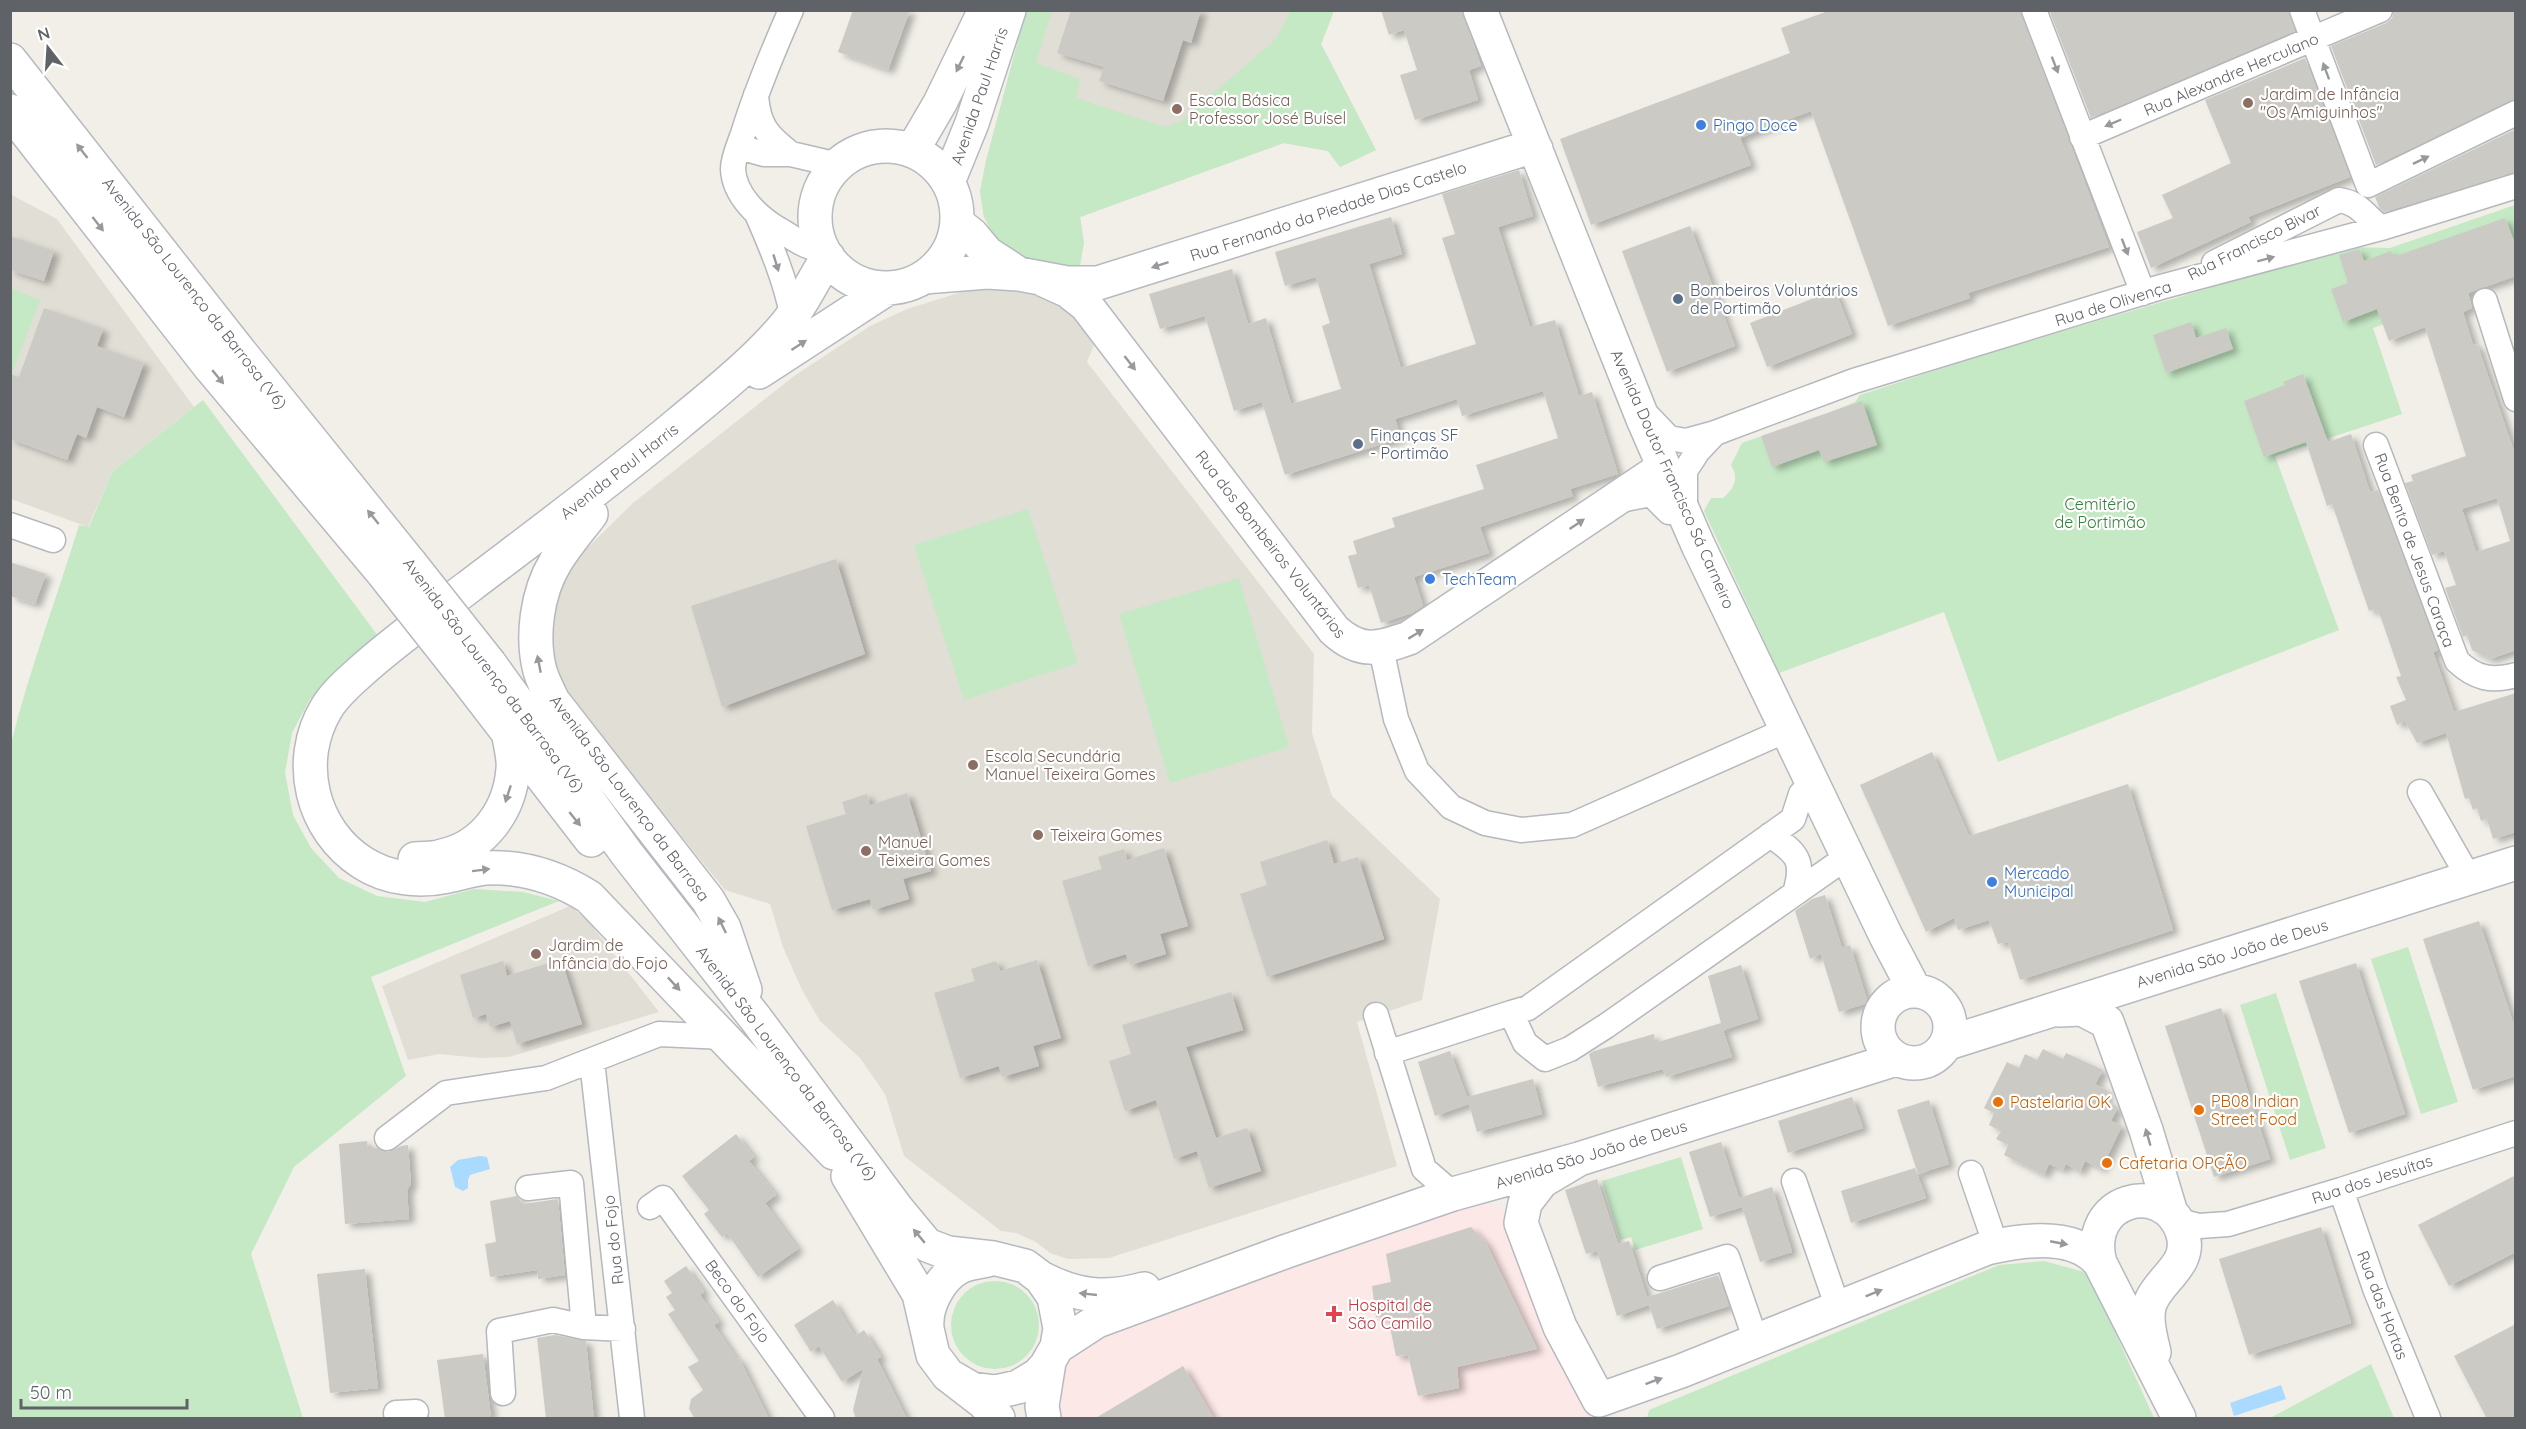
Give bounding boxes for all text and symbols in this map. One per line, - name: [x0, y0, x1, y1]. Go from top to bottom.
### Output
- north arrow: [18, 18, 78, 78]
- text: N: [35, 22, 52, 45]
- street label: Avenida Paul Harris: [946, 24, 1012, 168]
- street label: Rua Alexandre Herculano: [2140, 28, 2322, 120]
- one-way arrow: [955, 55, 965, 72]
- one-way arrow: [2050, 56, 2060, 74]
- one-way arrow: [2320, 62, 2330, 80]
- place label: Jardim de Infância "Os Amiguinhos": [2260, 84, 2399, 122]
- place label: Escola Básica Professor José Buísel: [1189, 90, 1346, 128]
- marker: Jardim de Infância "Os Amiguinhos": [2241, 96, 2255, 110]
- marker: Escola Básica Professor José Buísel: [1170, 102, 1184, 116]
- place label: Pingo Doce: [1713, 115, 1798, 135]
- marker: Pingo Doce: [1694, 118, 1708, 132]
- one-way arrow: [2104, 118, 2122, 128]
- one-way arrow: [77, 143, 89, 158]
- one-way arrow: [2412, 155, 2429, 164]
- street label: Rua Fernando da Piedade Dias Castelo: [1187, 157, 1469, 265]
- street label: Avenida São Lourenço da Barrosa (V6): [98, 173, 292, 413]
- street label: Rua Francisco Bivar: [2184, 200, 2324, 284]
- one-way arrow: [92, 216, 104, 231]
- one-way arrow: [2121, 238, 2130, 256]
- one-way arrow: [772, 254, 781, 272]
- one-way arrow: [2257, 254, 2275, 263]
- one-way arrow: [1151, 261, 1169, 270]
- street label: Rua de Olivença: [2052, 276, 2174, 330]
- place label: Bombeiros Voluntários de Portimão: [1690, 280, 1858, 318]
- marker: Bombeiros Voluntários de Portimão: [1671, 292, 1685, 306]
- one-way arrow: [791, 340, 807, 351]
- street label: Avenida Doutor Francisco Sá Carneiro: [1607, 346, 1739, 612]
- one-way arrow: [1123, 355, 1135, 370]
- one-way arrow: [212, 369, 225, 385]
- street label: Avenida Paul Harris: [556, 419, 682, 523]
- place label: Finanças SF - Portimão: [1370, 425, 1459, 463]
- marker: Finanças SF - Portimão: [1351, 437, 1365, 451]
- street label: Rua dos Bombeiros Voluntários: [1191, 446, 1351, 642]
- street label: Rua Bento de Jesus Caraça: [2370, 450, 2460, 650]
- park label: Cemitério de Portimão: [2054, 494, 2146, 532]
- one-way arrow: [367, 509, 380, 525]
- one-way arrow: [1569, 519, 1585, 530]
- street label: Avenida São Lourenço da Barrosa (V6): [399, 554, 589, 796]
- place label: TechTeam: [1442, 569, 1517, 589]
- marker: TechTeam: [1423, 572, 1437, 586]
- one-way arrow: [1408, 628, 1424, 639]
- one-way arrow: [534, 654, 543, 673]
- street label: Avenida São Lourenço da Barrosa: [546, 691, 714, 905]
- place label: Escola Secundária Manuel Teixeira Gomes: [985, 746, 1156, 784]
- marker: Escola Secundária Manuel Teixeira Gomes: [966, 758, 980, 772]
- one-way arrow: [503, 785, 512, 803]
- one-way arrow: [568, 811, 581, 827]
- place label: Teixeira Gomes: [1050, 825, 1162, 845]
- marker: Teixeira Gomes: [1031, 828, 1045, 842]
- place label: Manuel Teixeira Gomes: [878, 832, 990, 870]
- marker: Manuel Teixeira Gomes: [859, 844, 873, 858]
- place label: Mercado Municipal: [2004, 863, 2074, 901]
- one-way arrow: [471, 865, 490, 875]
- marker: Mercado Municipal: [1985, 875, 1999, 889]
- street label: Avenida São João de Deus: [2134, 914, 2330, 992]
- one-way arrow: [717, 916, 727, 934]
- place label: Jardim de Infância do Fojo: [548, 935, 668, 973]
- street label: Avenida São Lourenço da Barrosa (V6): [692, 942, 882, 1184]
- marker: Jardim de Infância do Fojo: [529, 947, 543, 961]
- one-way arrow: [667, 977, 681, 991]
- place label: PB08 Indian Street Food: [2211, 1091, 2299, 1129]
- place label: Pastelaria OK: [2010, 1092, 2111, 1112]
- marker: Pastelaria OK: [1991, 1095, 2005, 1109]
- marker: PB08 Indian Street Food: [2192, 1103, 2206, 1117]
- street label: Avenida São João de Deus: [1493, 1115, 1689, 1193]
- one-way arrow: [2143, 1128, 2152, 1146]
- street label: Rua dos Jesuítas: [2309, 1150, 2435, 1208]
- place label: Cafetaria OPÇÃO: [2119, 1153, 2247, 1173]
- marker: Cafetaria OPÇÃO: [2100, 1156, 2114, 1170]
- street label: Rua do Fojo: [598, 1194, 628, 1286]
- one-way arrow: [913, 1228, 926, 1244]
- one-way arrow: [2050, 1239, 2069, 1248]
- street label: Rua das Hortas: [2353, 1248, 2413, 1362]
- street label: Beco do Fojo: [701, 1255, 775, 1347]
- one-way arrow: [1865, 1288, 1883, 1297]
- one-way arrow: [1078, 1289, 1097, 1299]
- place label: Hospital de São Camilo: [1348, 1295, 1432, 1333]
- marker: Hospital de São Camilo: [1325, 1305, 1343, 1323]
- scale bar: [21, 1372, 188, 1410]
- one-way arrow: [1645, 1375, 1663, 1385]
- text: 50 m: [30, 1381, 72, 1404]

